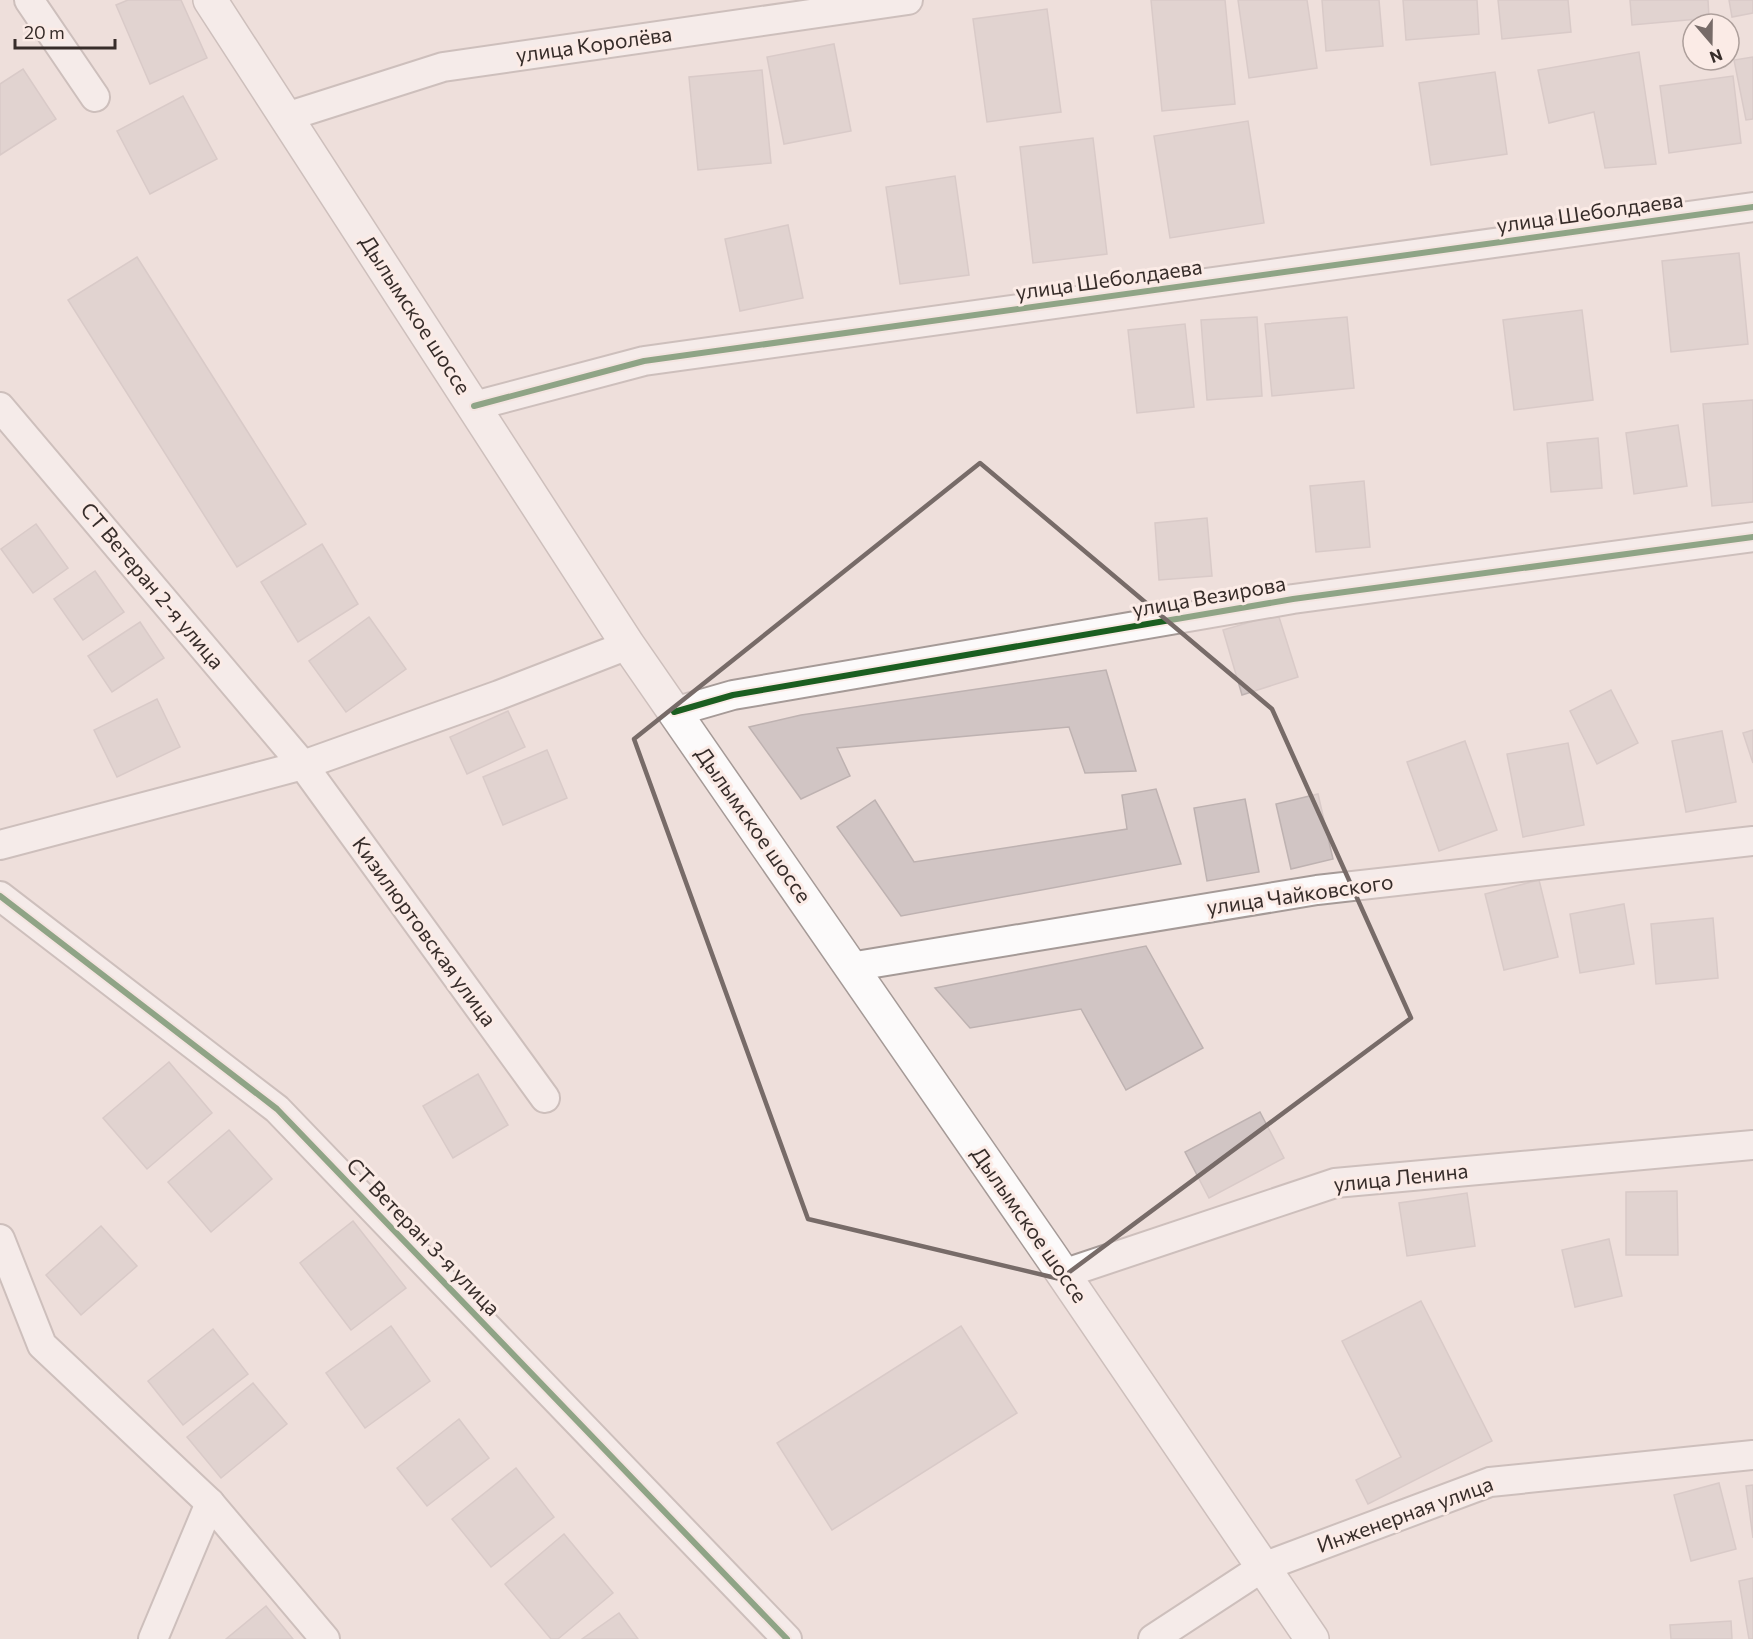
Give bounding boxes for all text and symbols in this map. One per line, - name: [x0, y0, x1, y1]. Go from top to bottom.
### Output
- scale bar: [15, 12, 116, 50]
- north arrow: [1681, 12, 1741, 72]
- street label: улица Королёва: [514, 20, 673, 67]
- text: 20 m: [24, 21, 65, 43]
- text: N: [1707, 46, 1725, 68]
- street label: улица Шеболдаева: [1495, 186, 1685, 237]
- street label: Дылымское шоссе: [356, 230, 477, 398]
- street label: улица Шеболдаева: [1014, 253, 1204, 304]
- street label: СТ Ветеран 2-я улица: [76, 497, 230, 673]
- street label: улица Везирова: [1130, 570, 1287, 621]
- street label: Дылымское шоссе: [691, 741, 817, 907]
- street label: Кизилюртовская улица: [348, 831, 502, 1031]
- street label: улица Чайковского: [1205, 868, 1395, 919]
- street label: Дылымское шоссе: [967, 1141, 1093, 1307]
- street label: СТ Ветеран 3-я улица: [342, 1152, 506, 1320]
- street label: улица Ленина: [1332, 1157, 1469, 1196]
- street label: Инженерная улица: [1313, 1470, 1496, 1557]

